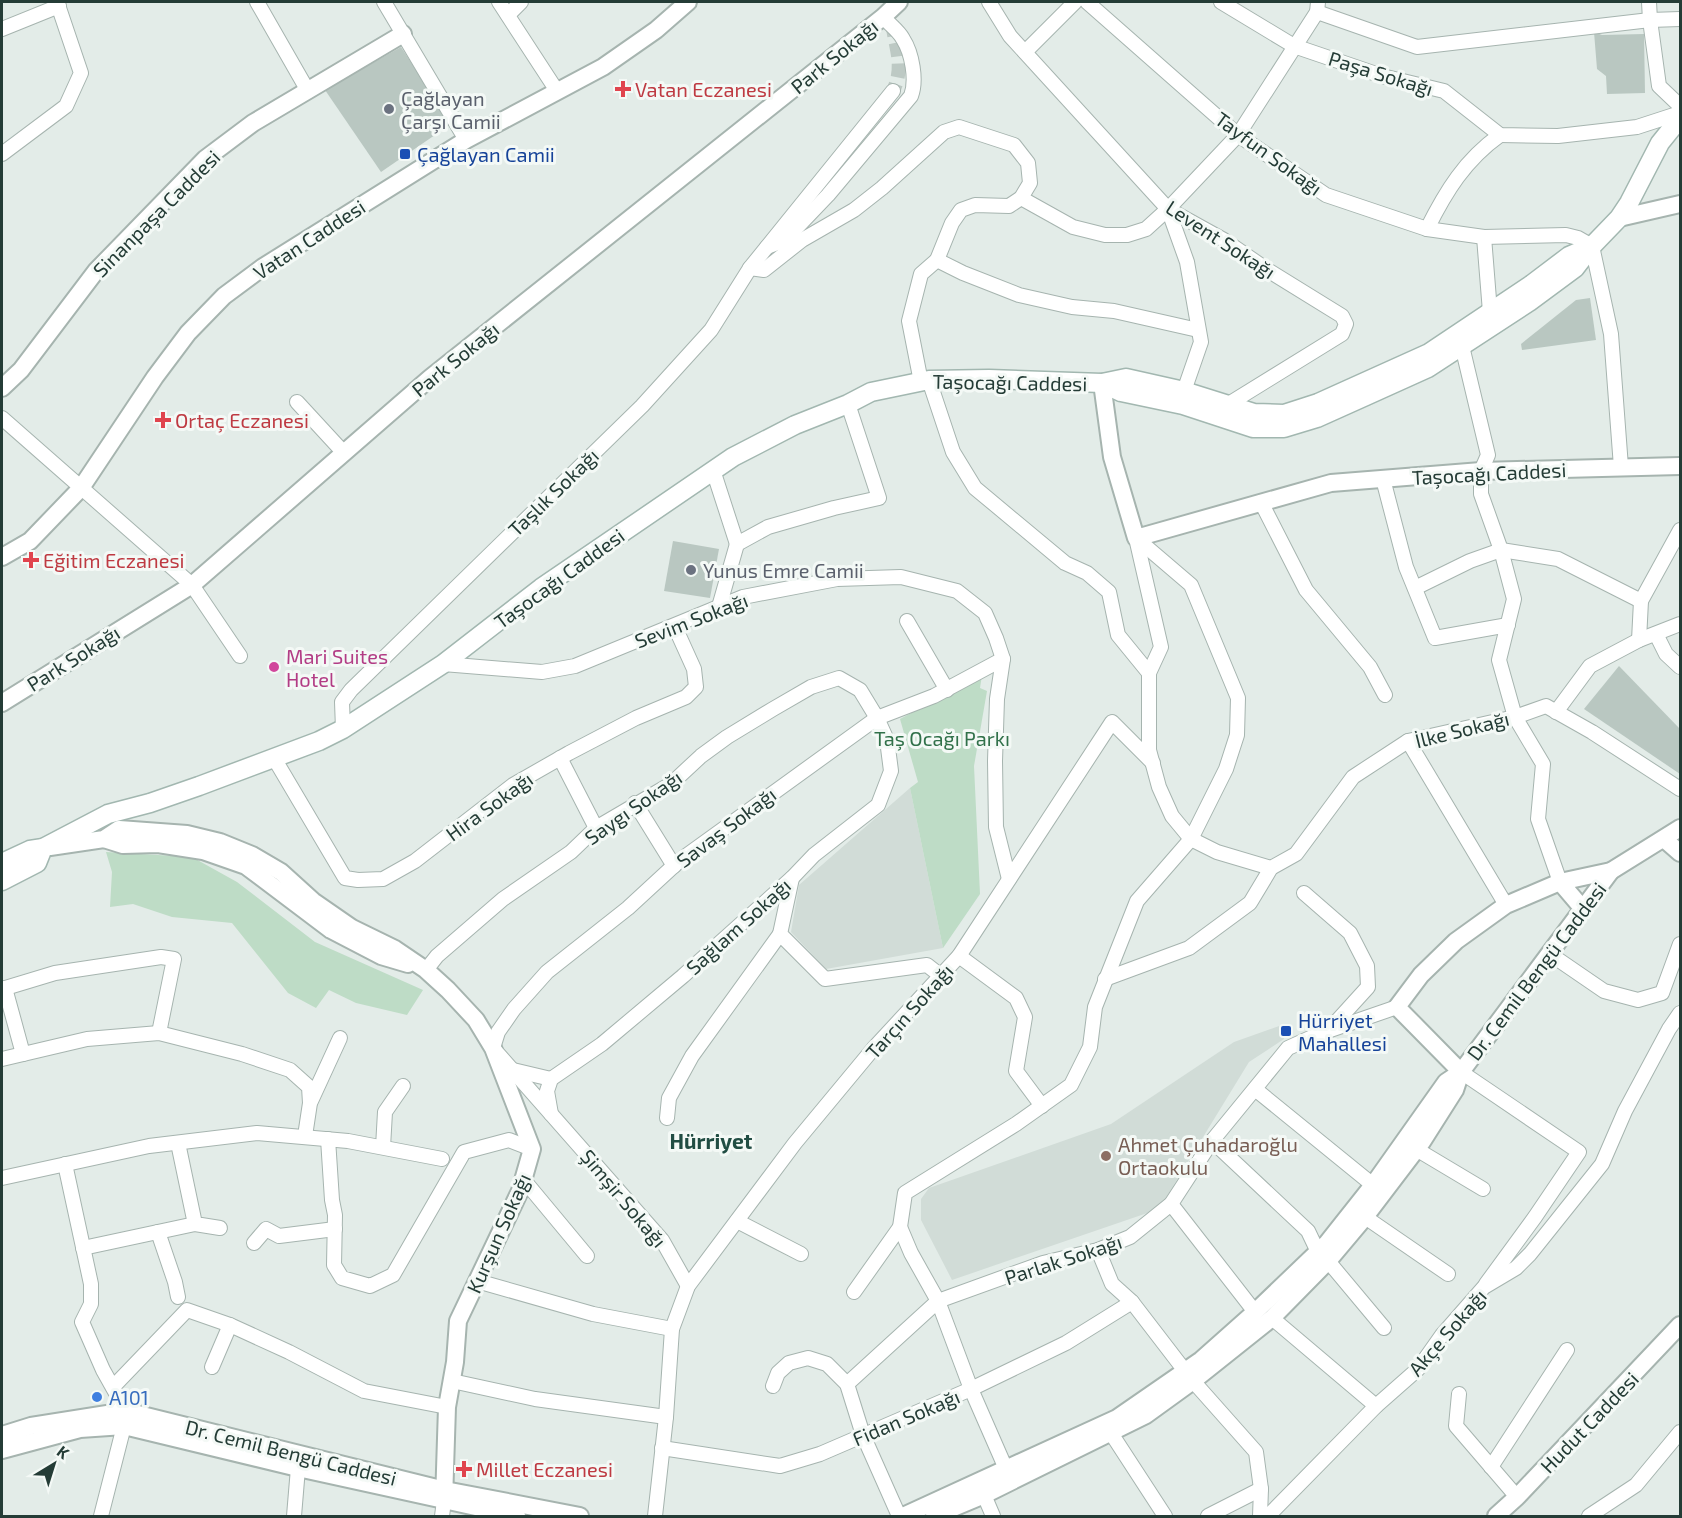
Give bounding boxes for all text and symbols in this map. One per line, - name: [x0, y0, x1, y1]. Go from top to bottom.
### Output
- street label: Park Sokağı: [786, 14, 882, 98]
- street label: Paşa Sokağı: [1325, 46, 1436, 101]
- place label: Vatan Eczanesi: [635, 77, 772, 101]
- marker: Vatan Eczanesi: [616, 82, 630, 96]
- place label: Çağlayan Çarşı Camii: [401, 86, 501, 134]
- marker: Çağlayan Çarşı Camii: [382, 102, 396, 116]
- street label: Tayfun Sokağı: [1211, 106, 1327, 200]
- place label: Çağlayan Camii: [417, 142, 555, 167]
- street label: Sinanpaşa Caddesi: [87, 144, 225, 282]
- marker: Çağlayan Camii: [398, 147, 412, 161]
- street label: Vatan Caddesi: [249, 194, 369, 284]
- street label: Levent Sokağı: [1162, 195, 1280, 283]
- street label: Park Sokağı: [407, 317, 503, 401]
- street label: Taşocağı Caddesi: [932, 369, 1088, 396]
- place label: Ortaç Eczanesi: [175, 408, 309, 433]
- marker: Ortaç Eczanesi: [156, 413, 170, 427]
- street label: Taşlık Sokağı: [503, 443, 604, 542]
- street label: Taşocağı Caddesi: [1411, 457, 1567, 490]
- street label: Taşocağı Caddesi: [489, 523, 629, 634]
- place label: Eğitim Eczanesi: [43, 548, 185, 572]
- marker: Eğitim Eczanesi: [24, 553, 38, 567]
- place label: Yunus Emre Camii: [703, 558, 864, 582]
- marker: Yunus Emre Camii: [684, 563, 698, 577]
- street label: Sevim Sokağı: [631, 587, 751, 653]
- street label: Park Sokağı: [22, 620, 124, 696]
- place label: Mari Suites Hotel: [286, 644, 388, 691]
- marker: Mari Suites Hotel: [267, 660, 281, 674]
- street label: İlke Sokağı: [1412, 706, 1512, 752]
- park label: Taş Ocağı Parkı: [874, 726, 1010, 751]
- street label: Saygı Sokağı: [580, 765, 686, 849]
- street label: Hira Sokağı: [441, 766, 537, 846]
- street label: Savaş Sokağı: [672, 782, 781, 873]
- street label: Sağlam Sokağı: [681, 873, 795, 979]
- street label: Dr. Cemil Bengü Caddesi: [1461, 877, 1611, 1065]
- street label: Tarçın Sokağı: [860, 959, 959, 1064]
- place label: Hürriyet Mahallesi: [1298, 1008, 1387, 1055]
- marker: Hürriyet Mahallesi: [1279, 1024, 1293, 1038]
- district label: Hürriyet: [670, 1128, 753, 1154]
- place label: Ahmet Çuhadaroğlu Ortaokulu: [1118, 1132, 1298, 1179]
- street label: Şimşir Sokağı: [575, 1144, 672, 1253]
- marker: Ahmet Çuhadaroğlu Ortaokulu: [1099, 1149, 1113, 1163]
- street label: Kurşun Sokağı: [461, 1169, 536, 1297]
- street label: Parlak Sokağı: [1001, 1229, 1125, 1289]
- street label: Akçe Sokağı: [1403, 1284, 1492, 1381]
- street label: Hudut Caddesi: [1535, 1367, 1643, 1477]
- street label: Fidan Sokağı: [849, 1384, 963, 1450]
- place label: A101: [109, 1385, 149, 1409]
- marker: A101: [90, 1390, 104, 1404]
- street label: Dr. Cemil Bengü Caddesi: [183, 1414, 399, 1490]
- north arrow: [24, 1434, 84, 1494]
- text: K: [54, 1441, 74, 1463]
- place label: Millet Eczanesi: [476, 1457, 613, 1481]
- marker: Millet Eczanesi: [457, 1462, 471, 1476]

